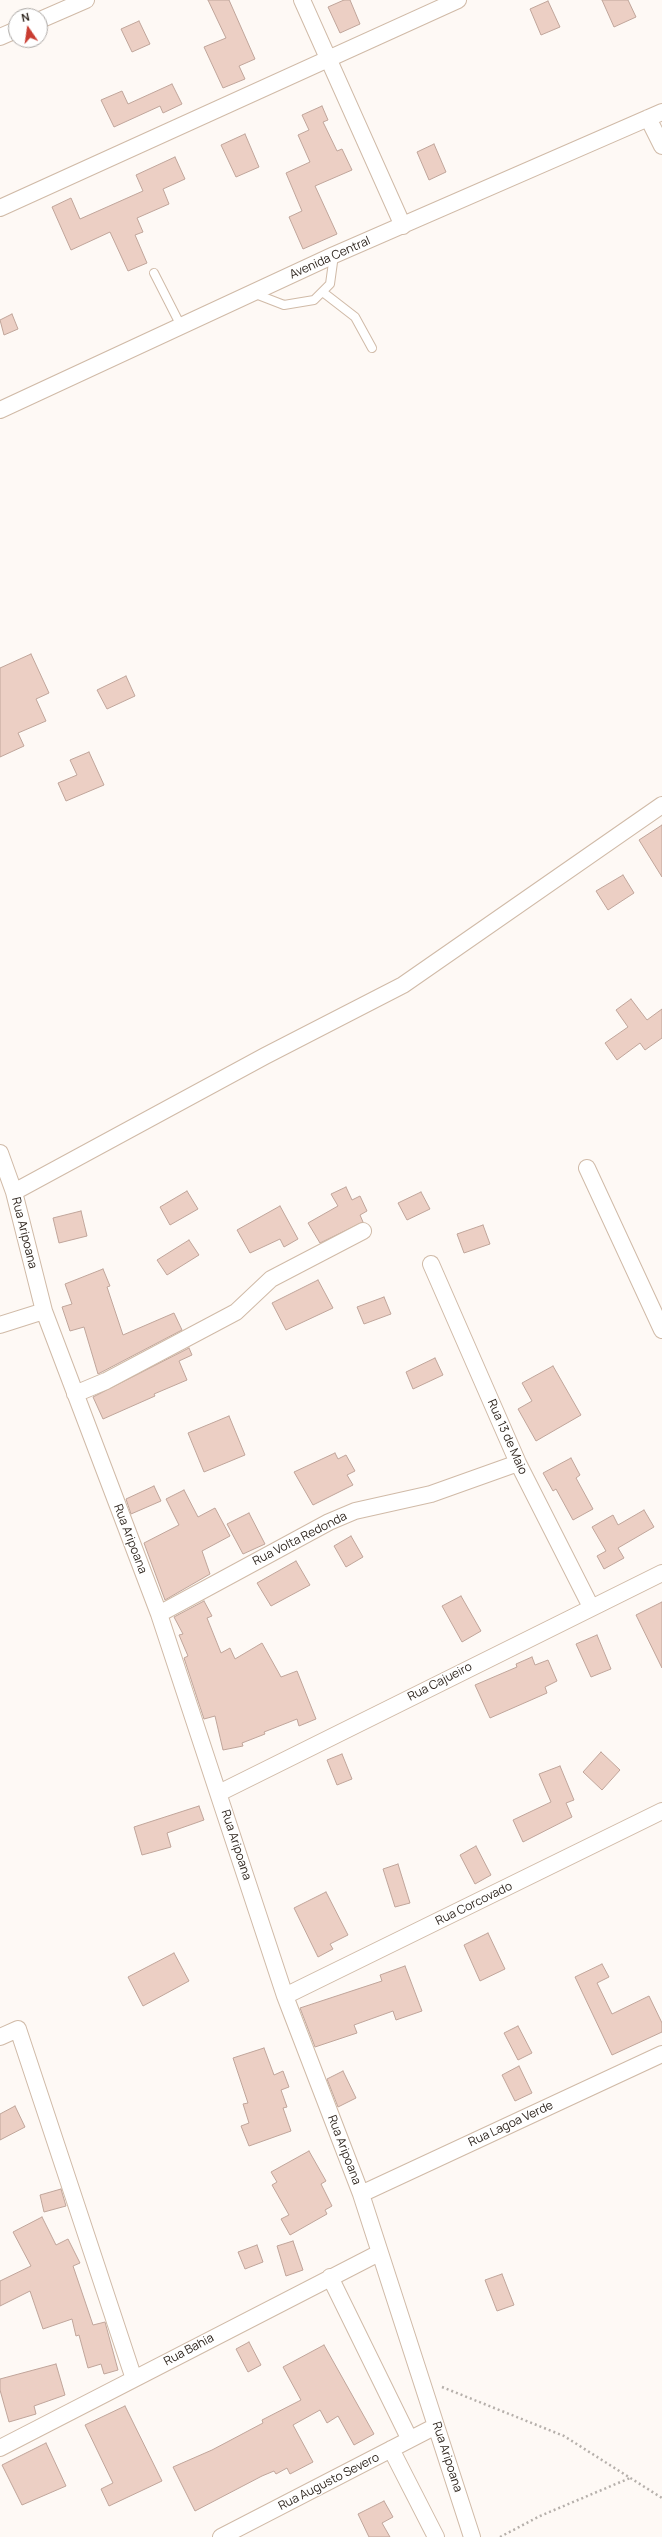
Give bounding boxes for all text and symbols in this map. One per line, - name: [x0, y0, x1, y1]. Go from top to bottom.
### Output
- north arrow: [8, 8, 48, 48]
- text: N: [20, 9, 31, 25]
- street label: Avenida Central: [287, 234, 373, 282]
- street label: Rua Aripoana: [8, 1196, 40, 1270]
- street label: Rua 13 de Maio: [484, 1397, 530, 1477]
- street label: Rua Aripoana: [110, 1502, 150, 1576]
- street label: Rua Volta Redonda: [251, 1509, 349, 1569]
- street label: Rua Cajueiro: [405, 1660, 475, 1704]
- street label: Rua Aripoana: [218, 1808, 254, 1882]
- street label: Rua Corcovado: [433, 1879, 515, 1929]
- street label: Rua Lagoa Verde: [466, 2098, 556, 2150]
- street label: Rua Aripoana: [324, 2113, 364, 2187]
- street label: Rua Bahia: [162, 2331, 216, 2369]
- street label: Rua Aripoana: [429, 2420, 465, 2494]
- street label: Rua Augusto Severo: [276, 2450, 382, 2514]

